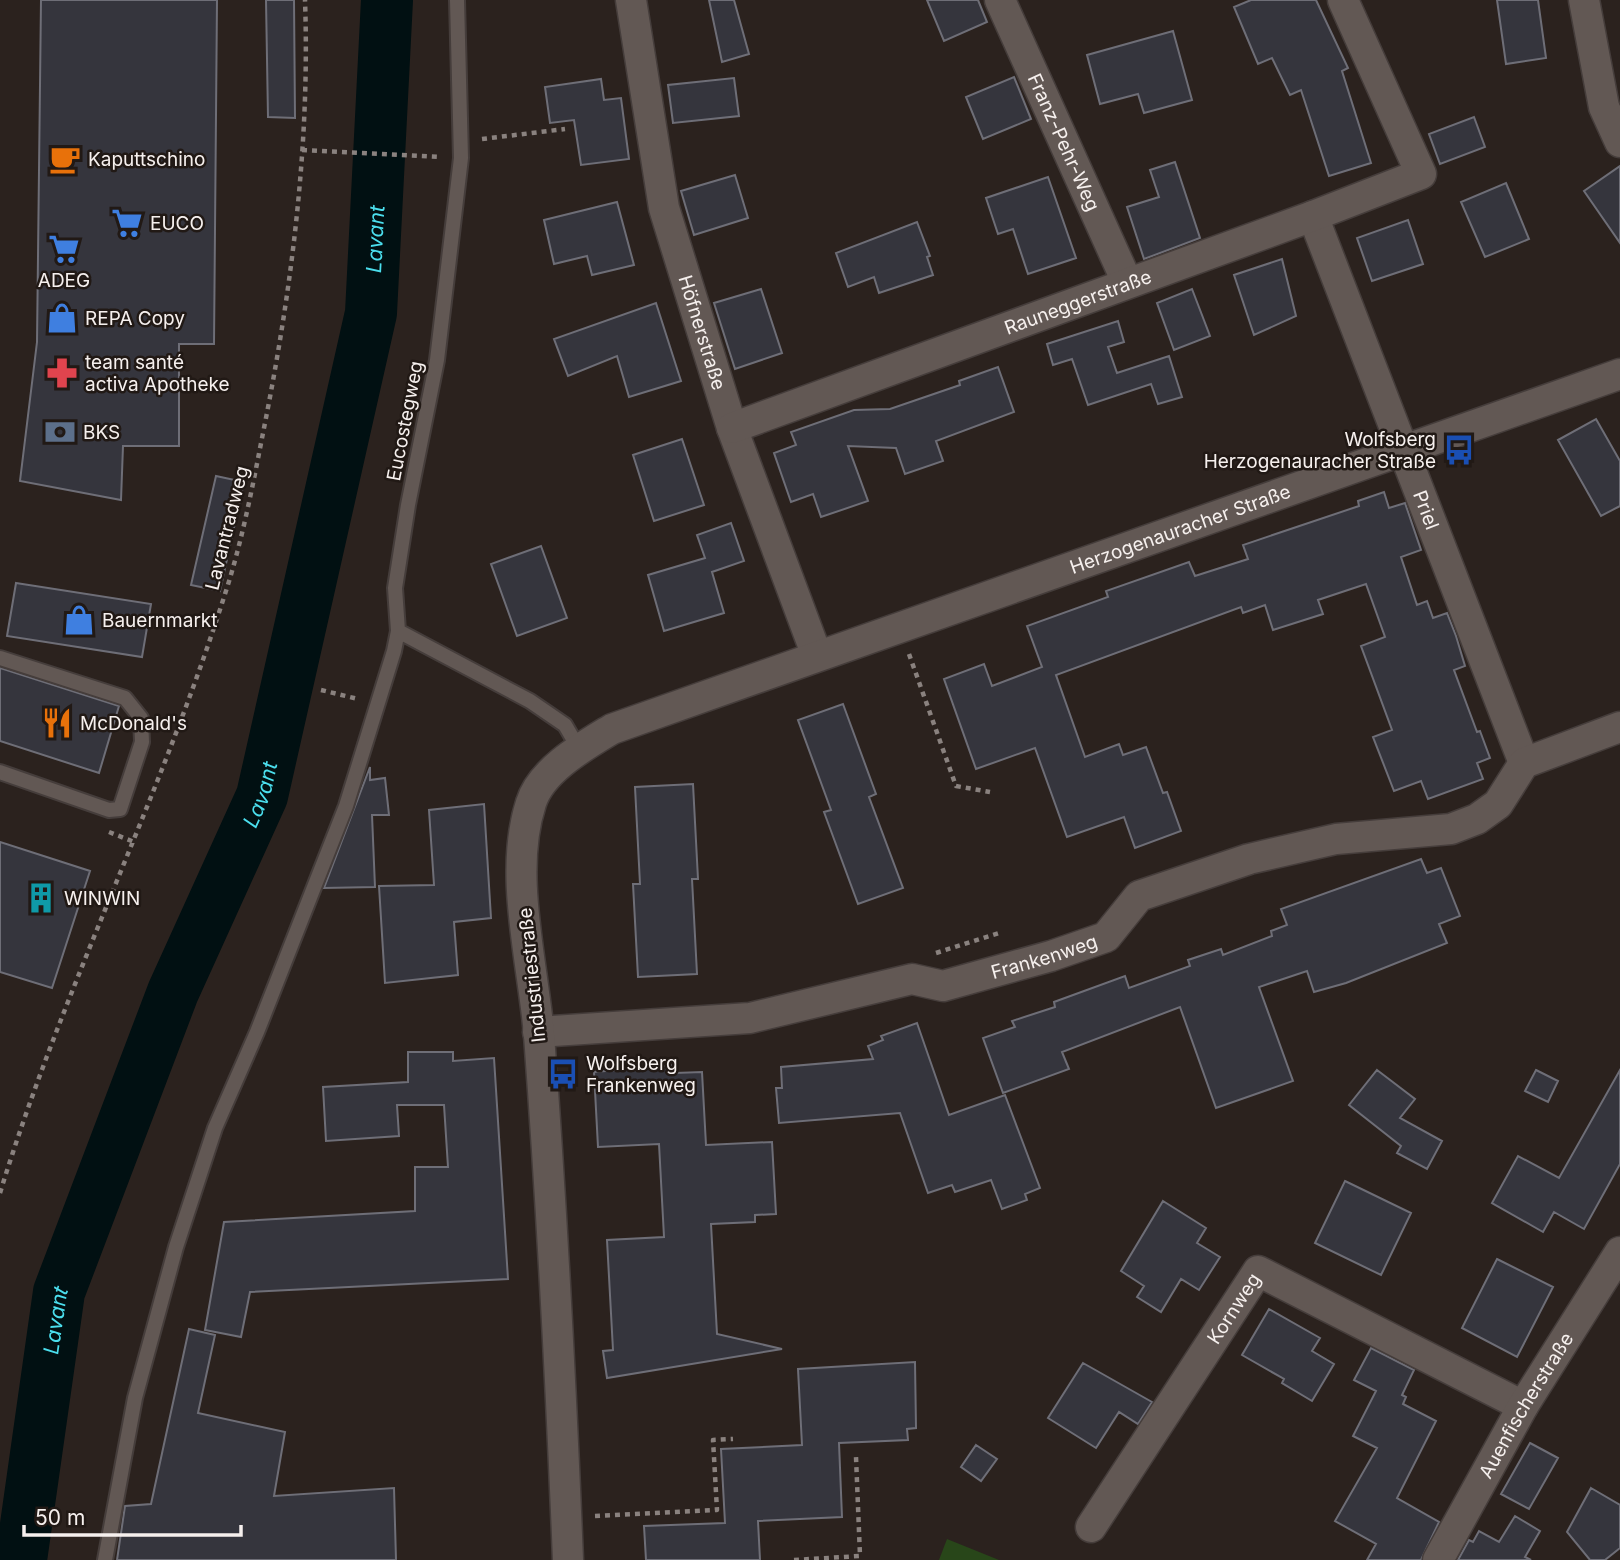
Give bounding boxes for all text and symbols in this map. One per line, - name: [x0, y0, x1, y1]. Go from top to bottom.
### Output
- street label: Franz-Pehr-Weg: [1023, 70, 1105, 214]
- cafe icon: Kaputtschino: [48, 142, 82, 176]
- place label: Kaputtschino: [88, 148, 205, 171]
- water label: Lavant: [361, 203, 389, 274]
- supermarket icon: EUCO: [110, 206, 144, 240]
- place label: EUCO: [150, 212, 204, 235]
- supermarket icon: ADEG: [47, 232, 81, 266]
- street label: Rauneggerstraße: [1001, 265, 1154, 339]
- place label: ADEG: [38, 269, 90, 292]
- street label: Höfnerstraße: [674, 272, 731, 393]
- shop icon: REPA Copy: [45, 301, 79, 335]
- place label: REPA Copy: [85, 307, 185, 330]
- place label: team santé activa Apotheke: [85, 351, 230, 396]
- pharmacy icon: team santé activa Apotheke: [45, 356, 79, 390]
- street label: Eucostegweg: [382, 359, 428, 483]
- bank icon: BKS: [43, 415, 77, 449]
- place label: BKS: [83, 421, 120, 444]
- place label: Wolfsberg Herzogenauracher Straße: [1204, 428, 1436, 473]
- bus stop icon: Wolfsberg Herzogenauracher Straße: [1442, 433, 1476, 467]
- street label: Lavantradweg: [200, 463, 254, 593]
- street label: Herzogenauracher Straße: [1067, 480, 1293, 578]
- street label: Priel: [1408, 487, 1444, 533]
- shop icon: Bauernmarkt: [62, 603, 96, 637]
- place label: Bauernmarkt: [102, 609, 218, 632]
- restaurant icon: McDonald's: [40, 706, 74, 740]
- place label: McDonald's: [80, 712, 187, 735]
- water label: Lavant: [237, 758, 282, 831]
- building icon: WINWIN: [24, 881, 58, 915]
- place label: WINWIN: [64, 887, 140, 910]
- street label: Industriestraße: [513, 906, 551, 1044]
- street label: Frankenweg: [988, 929, 1100, 984]
- place label: Wolfsberg Frankenweg: [586, 1052, 696, 1097]
- bus stop icon: Wolfsberg Frankenweg: [546, 1057, 580, 1091]
- street label: Kornweg: [1202, 1269, 1265, 1348]
- water label: Lavant: [38, 1282, 73, 1356]
- street label: Auenfischerstraße: [1474, 1328, 1578, 1482]
- scale bar: [24, 1494, 242, 1538]
- text: 50 m: [35, 1505, 85, 1530]

